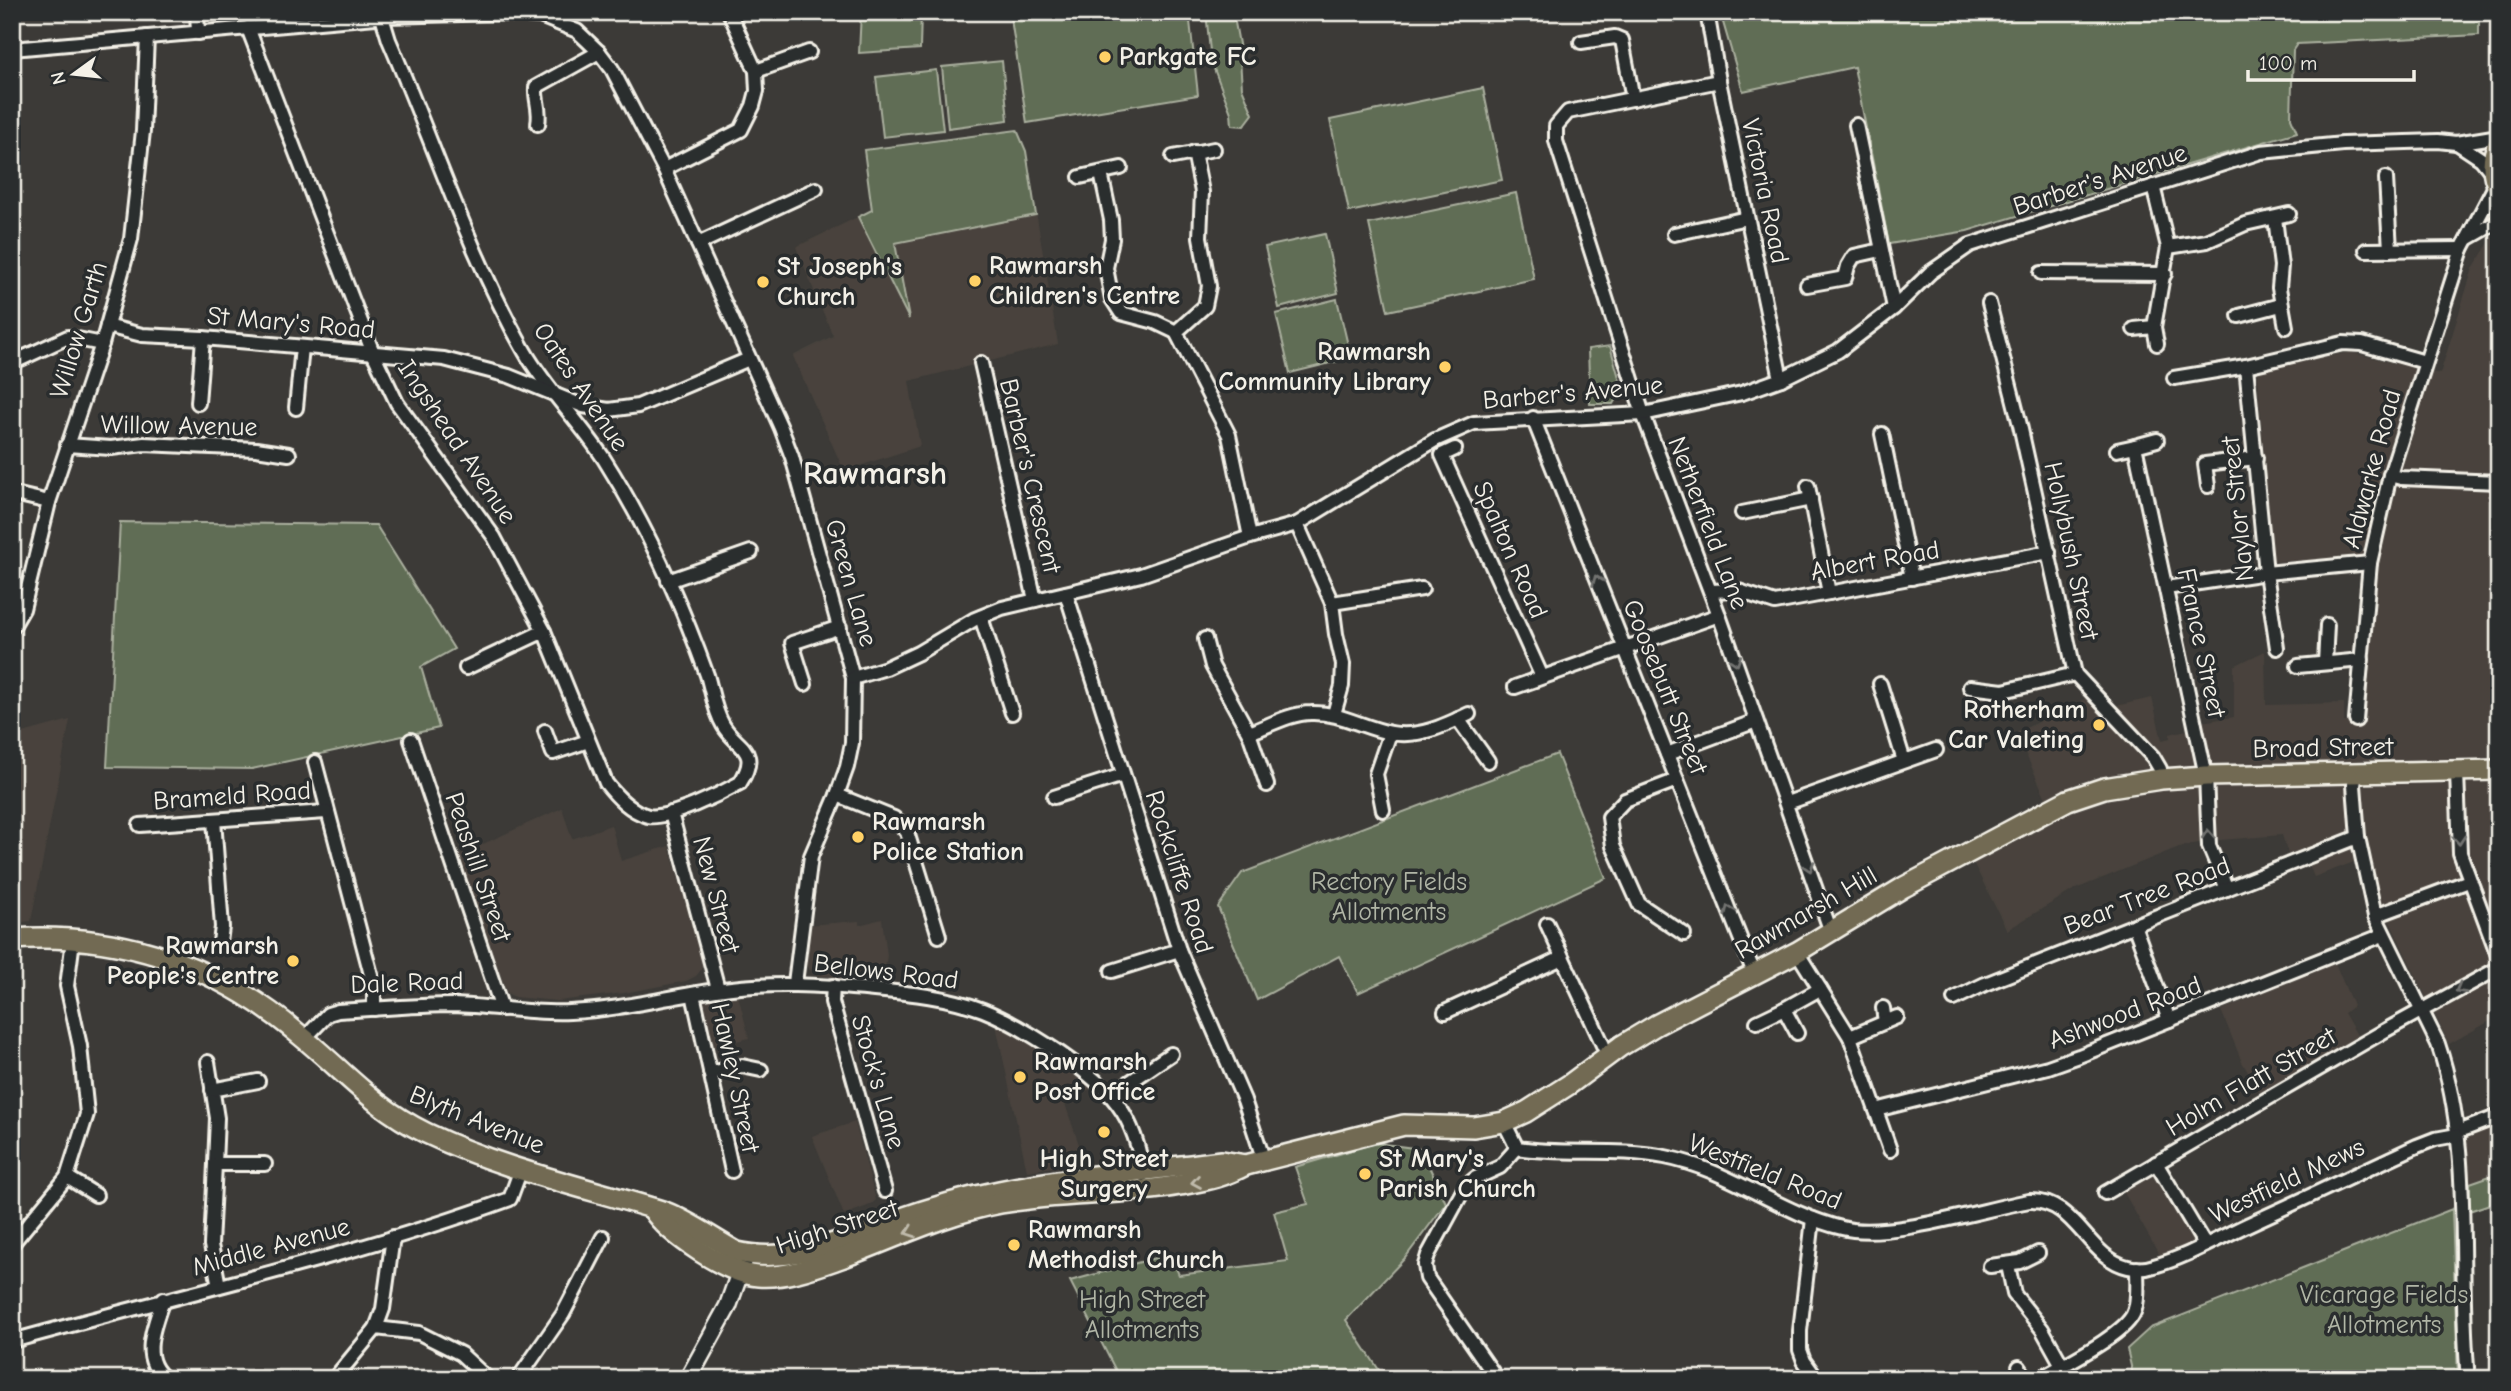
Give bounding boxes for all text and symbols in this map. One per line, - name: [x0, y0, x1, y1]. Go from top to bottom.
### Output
- north arrow: [38, 38, 108, 108]
- scale bar: [2248, 38, 2415, 82]
- place label: Parkgate FC: [1119, 42, 1257, 72]
- marker: Parkgate FC: [1097, 49, 1113, 65]
- text: 100 m: [2259, 51, 2317, 75]
- text: N: [46, 69, 71, 87]
- street label: Victoria Road: [1735, 116, 1795, 266]
- street label: Barber's Avenue: [2009, 138, 2191, 222]
- place label: Rawmarsh Children's Centre: [989, 251, 1180, 311]
- place label: St Joseph's Church: [777, 252, 902, 312]
- street label: Willow Garth: [44, 258, 114, 402]
- marker: Rawmarsh Children's Centre: [967, 273, 983, 289]
- marker: St Joseph's Church: [755, 274, 771, 290]
- street label: St Mary's Road: [206, 301, 376, 345]
- street label: Oates Avenue: [527, 317, 635, 457]
- place label: Rawmarsh Community Library: [1218, 337, 1431, 397]
- street label: Ingshead Avenue: [391, 354, 523, 530]
- marker: Rawmarsh Community Library: [1437, 359, 1453, 375]
- street label: Barber's Avenue: [1482, 370, 1664, 416]
- street label: Barber's Crescent: [993, 376, 1067, 578]
- street label: Aldwarke Road: [2336, 386, 2408, 552]
- street label: Willow Avenue: [100, 410, 258, 442]
- street label: Netherfield Lane: [1661, 432, 1755, 614]
- street label: Naylor Street: [2215, 433, 2261, 583]
- district label: Rawmarsh: [803, 454, 947, 492]
- street label: Hollybush Street: [2037, 459, 2105, 644]
- street label: Spalton Road: [1466, 477, 1554, 623]
- street label: Green Lane: [819, 516, 883, 650]
- street label: Albert Road: [1808, 535, 1942, 587]
- street label: France Street: [2171, 566, 2232, 722]
- one-way arrow: [1592, 574, 1606, 586]
- street label: Goosebutt Street: [1616, 595, 1714, 780]
- one-way arrow: [1728, 655, 1742, 667]
- place label: Rotherham Car Valeting: [1948, 695, 2085, 755]
- marker: Rotherham Car Valeting: [2091, 717, 2107, 733]
- street label: Broad Street: [2252, 732, 2395, 764]
- street label: Brameld Road: [152, 776, 312, 816]
- street label: Rockcliffe Road: [1139, 787, 1219, 957]
- street label: Peashill Street: [438, 788, 518, 947]
- place label: Rawmarsh Police Station: [872, 807, 1024, 867]
- marker: Rawmarsh Police Station: [850, 829, 866, 845]
- one-way arrow: [2201, 829, 2216, 840]
- street label: New Street: [686, 833, 746, 958]
- one-way arrow: [2451, 835, 2466, 846]
- street label: Bear Tree Road: [2060, 850, 2234, 942]
- street label: Rawmarsh Hill: [1730, 860, 1882, 966]
- one-way arrow: [1801, 861, 1815, 873]
- park label: Rectory Fields Allotments: [1311, 867, 1467, 927]
- one-way arrow: [1723, 904, 1737, 916]
- place label: Rawmarsh People's Centre: [107, 931, 279, 991]
- street label: Bellows Road: [812, 948, 960, 996]
- marker: Rawmarsh People's Centre: [285, 953, 301, 969]
- street label: Dale Road: [350, 966, 464, 1000]
- street label: Ashwood Road: [2044, 970, 2206, 1056]
- one-way arrow: [2454, 981, 2467, 994]
- street label: Hawley Street: [705, 1001, 766, 1157]
- street label: Stock's Lane: [845, 1012, 911, 1152]
- street label: Holm Flatt Street: [2161, 1020, 2343, 1143]
- place label: Rawmarsh Post Office: [1034, 1047, 1155, 1107]
- marker: Rawmarsh Post Office: [1012, 1069, 1028, 1085]
- street label: Blyth Avenue: [405, 1079, 549, 1161]
- marker: High Street Surgery: [1096, 1124, 1112, 1140]
- street label: Westfield Road: [1684, 1128, 1846, 1216]
- street label: Westfield Mews: [2205, 1132, 2369, 1230]
- place label: High Street Surgery: [1040, 1144, 1169, 1204]
- place label: St Mary's Parish Church: [1379, 1144, 1536, 1204]
- marker: St Mary's Parish Church: [1357, 1166, 1373, 1182]
- one-way arrow: [1190, 1174, 1202, 1189]
- street label: High Street: [772, 1193, 903, 1261]
- street label: Middle Avenue: [189, 1212, 353, 1282]
- place label: Rawmarsh Methodist Church: [1028, 1215, 1225, 1275]
- one-way arrow: [904, 1224, 916, 1238]
- marker: Rawmarsh Methodist Church: [1006, 1237, 1022, 1253]
- park label: Vicarage Fields Allotments: [2300, 1280, 2468, 1340]
- park label: High Street Allotments: [1079, 1285, 1207, 1345]

